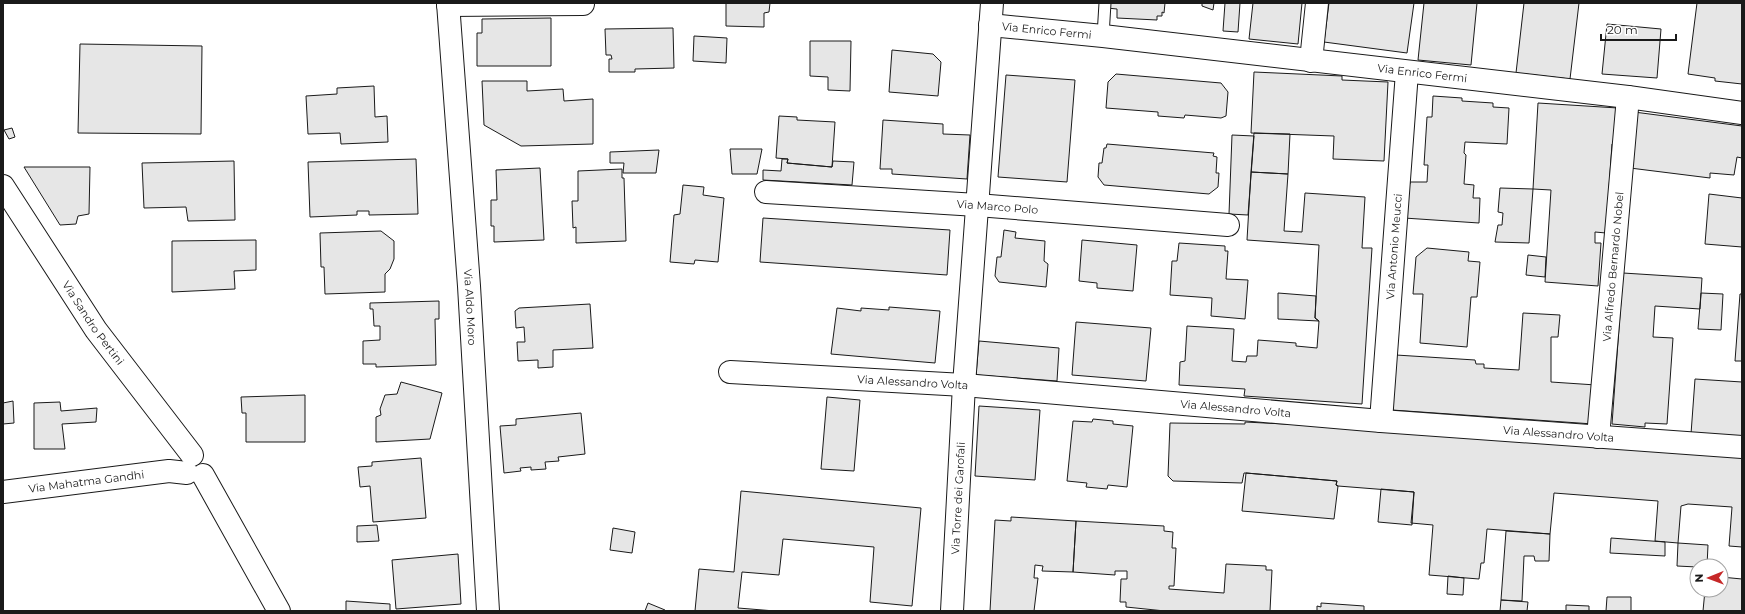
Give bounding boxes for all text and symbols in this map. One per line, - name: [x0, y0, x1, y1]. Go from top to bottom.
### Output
- scale bar: [1601, 16, 1676, 42]
- street label: Via Enrico Fermi: [1001, 19, 1092, 42]
- text: 20 m: [1607, 22, 1638, 37]
- street label: Via Enrico Fermi: [1377, 61, 1468, 85]
- street label: Via Alfredo Bernardo Nobel: [1599, 191, 1627, 342]
- street label: Via Antonio Meucci: [1383, 193, 1405, 300]
- street label: Via Marco Polo: [956, 197, 1039, 217]
- street label: Via Aldo Moro: [461, 268, 479, 346]
- street label: Via Sandro Pertini: [59, 278, 127, 368]
- street label: Via Alessandro Volta: [857, 372, 969, 392]
- street label: Via Alessandro Volta: [1180, 397, 1292, 420]
- street label: Via Alessandro Volta: [1503, 423, 1615, 445]
- street label: Via Torre dei Garofali: [948, 441, 968, 555]
- street label: Via Mahatma Gandhi: [28, 467, 145, 496]
- north arrow: [1689, 558, 1729, 598]
- text: N: [1692, 574, 1706, 583]

